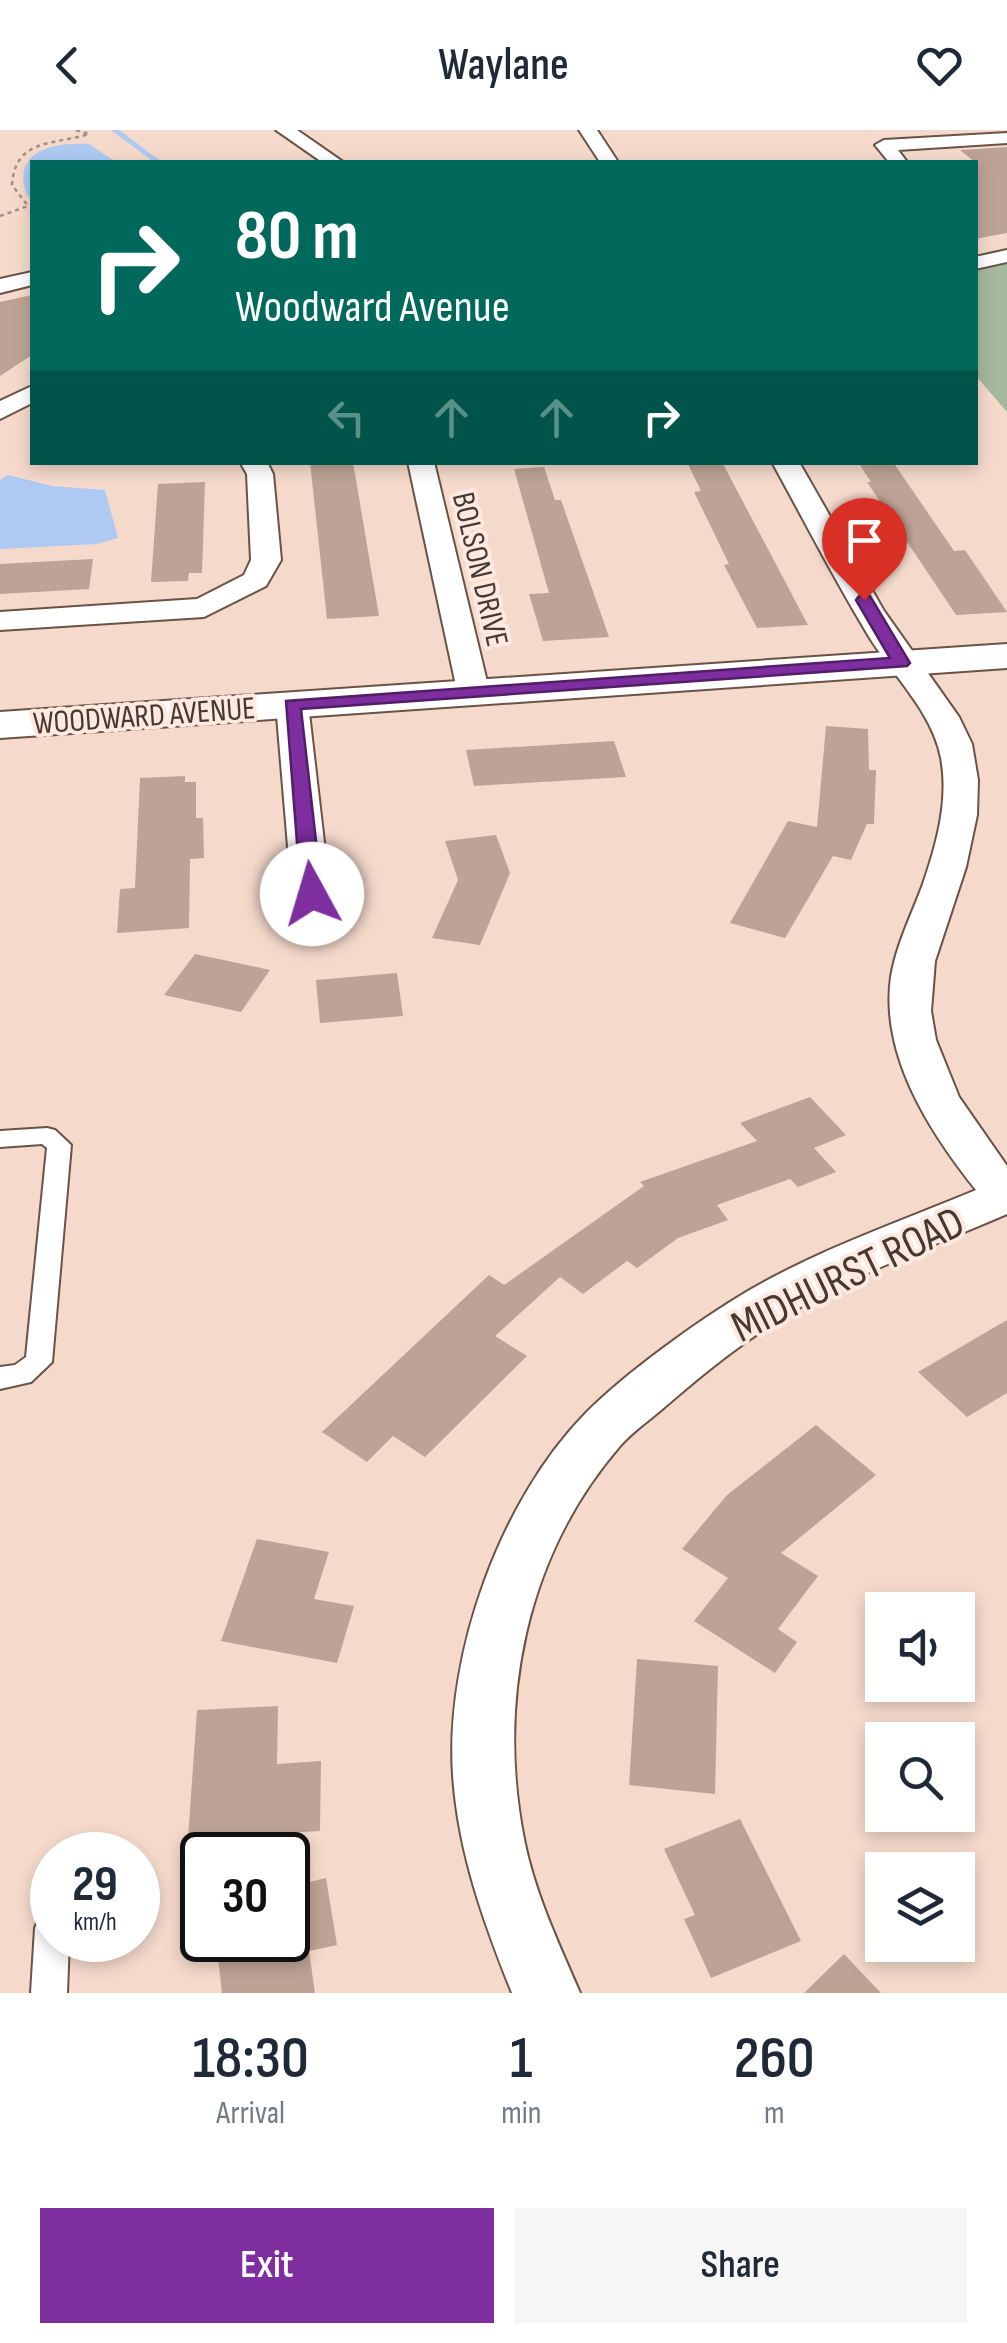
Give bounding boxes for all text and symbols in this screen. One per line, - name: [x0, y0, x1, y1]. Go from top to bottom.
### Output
- icon: back: [40, 38, 95, 93]
- text: Waylane: [438, 38, 569, 93]
- icon: heart: [912, 38, 967, 93]
- text: 80 m: [235, 195, 359, 279]
- icon: right: [70, 200, 200, 330]
- text: Woodward Avenue: [235, 280, 510, 335]
- icon: left: [319, 390, 374, 445]
- icon: ahead: [424, 390, 479, 445]
- icon: ahead: [529, 390, 584, 445]
- icon: right: [634, 390, 689, 445]
- street label: BOLSON DRIVE: [443, 488, 516, 650]
- pin: [822, 498, 907, 601]
- icon: arrive: [837, 513, 892, 568]
- street label: WOODWARD AVENUE: [32, 689, 257, 744]
- position arrow: [260, 842, 364, 946]
- street label: MIDHURST ROAD: [723, 1195, 973, 1355]
- map controls: [865, 1592, 975, 1962]
- button: sound: [865, 1592, 975, 1702]
- button: search: [865, 1722, 975, 1832]
- speed limit sign: 30: [180, 1832, 310, 1962]
- button: layers: [865, 1852, 975, 1962]
- text: 29: [72, 1855, 118, 1915]
- text: km/h: [73, 1907, 117, 1938]
- text: 18:30: [192, 2023, 309, 2095]
- text: 1: [510, 2023, 533, 2095]
- text: 260: [734, 2023, 815, 2095]
- text: Arrival: [216, 2094, 285, 2133]
- text: min: [501, 2094, 541, 2133]
- text: m: [764, 2094, 784, 2133]
- button: Exit: [40, 2208, 494, 2323]
- button: Share: [514, 2208, 967, 2323]

